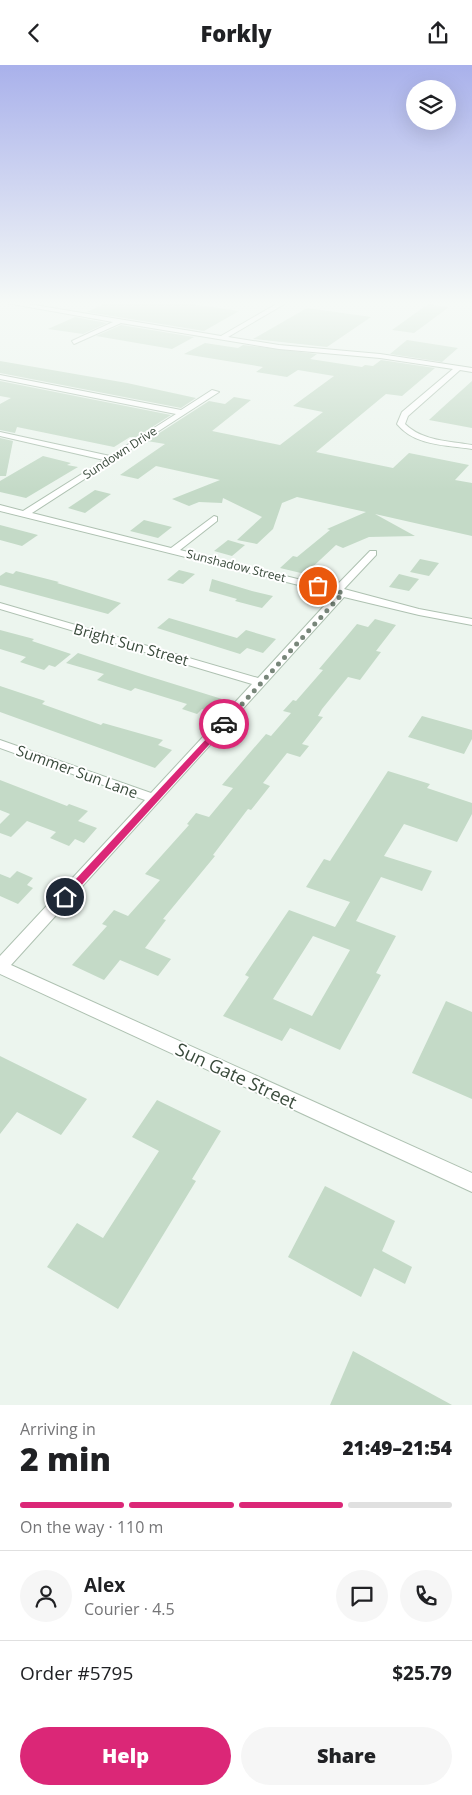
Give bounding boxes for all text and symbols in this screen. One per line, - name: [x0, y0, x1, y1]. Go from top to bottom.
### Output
- text: Forkly: [200, 18, 272, 48]
- icon: back: [20, 19, 48, 47]
- icon: share: [424, 19, 452, 47]
- map controls: [406, 80, 456, 130]
- button: layers: [406, 80, 456, 130]
- street label: Sundown Drive: [79, 422, 160, 483]
- street label: Sunshadow Street: [185, 545, 287, 586]
- pin: [297, 565, 339, 607]
- icon: bag: [304, 572, 332, 600]
- street label: Bright Sun Street: [72, 618, 191, 670]
- courier: [199, 699, 249, 749]
- icon: car: [210, 710, 238, 738]
- street label: Summer Sun Lane: [14, 740, 141, 802]
- pin: [44, 876, 86, 918]
- icon: home: [51, 883, 79, 911]
- street label: Sun Gate Street: [172, 1036, 301, 1114]
- text: Arriving in: [20, 1418, 96, 1440]
- text: 21:49–21:54: [342, 1435, 452, 1461]
- text: 2 min: [20, 1437, 111, 1480]
- text: On the way · 110 m: [20, 1516, 163, 1538]
- button: person: [20, 1570, 72, 1622]
- button: chat: [336, 1570, 388, 1622]
- button: phone: [400, 1570, 452, 1622]
- text: Alex: [84, 1572, 125, 1598]
- text: Courier · 4.5: [84, 1598, 175, 1620]
- text: Order #5795: [20, 1660, 133, 1686]
- text: $25.79: [392, 1660, 452, 1686]
- button: Help: [20, 1727, 231, 1785]
- button: Share: [241, 1727, 452, 1785]

